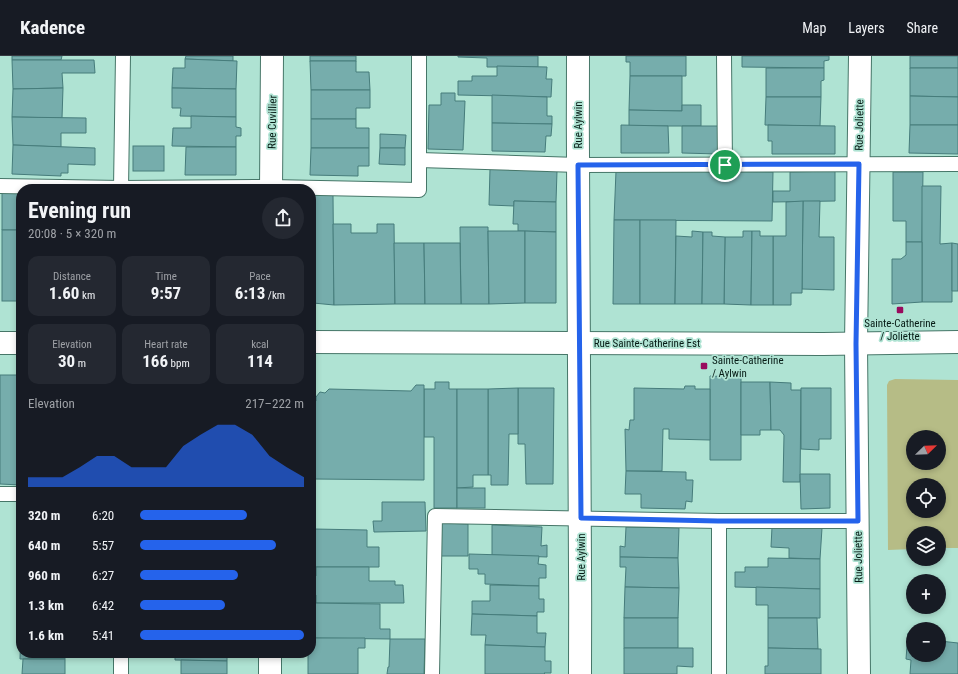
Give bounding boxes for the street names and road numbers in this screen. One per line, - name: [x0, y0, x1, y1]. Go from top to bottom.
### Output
- street label: Rue Cuvillier: [266, 94, 279, 149]
- street label: Rue Joliette: [853, 99, 866, 151]
- street label: Rue Aylwin: [572, 101, 585, 149]
- street label: Rue Sainte-Catherine Est: [594, 337, 700, 350]
- street label: Rue Joliette: [852, 531, 865, 583]
- street label: Rue Aylwin: [575, 533, 588, 581]

